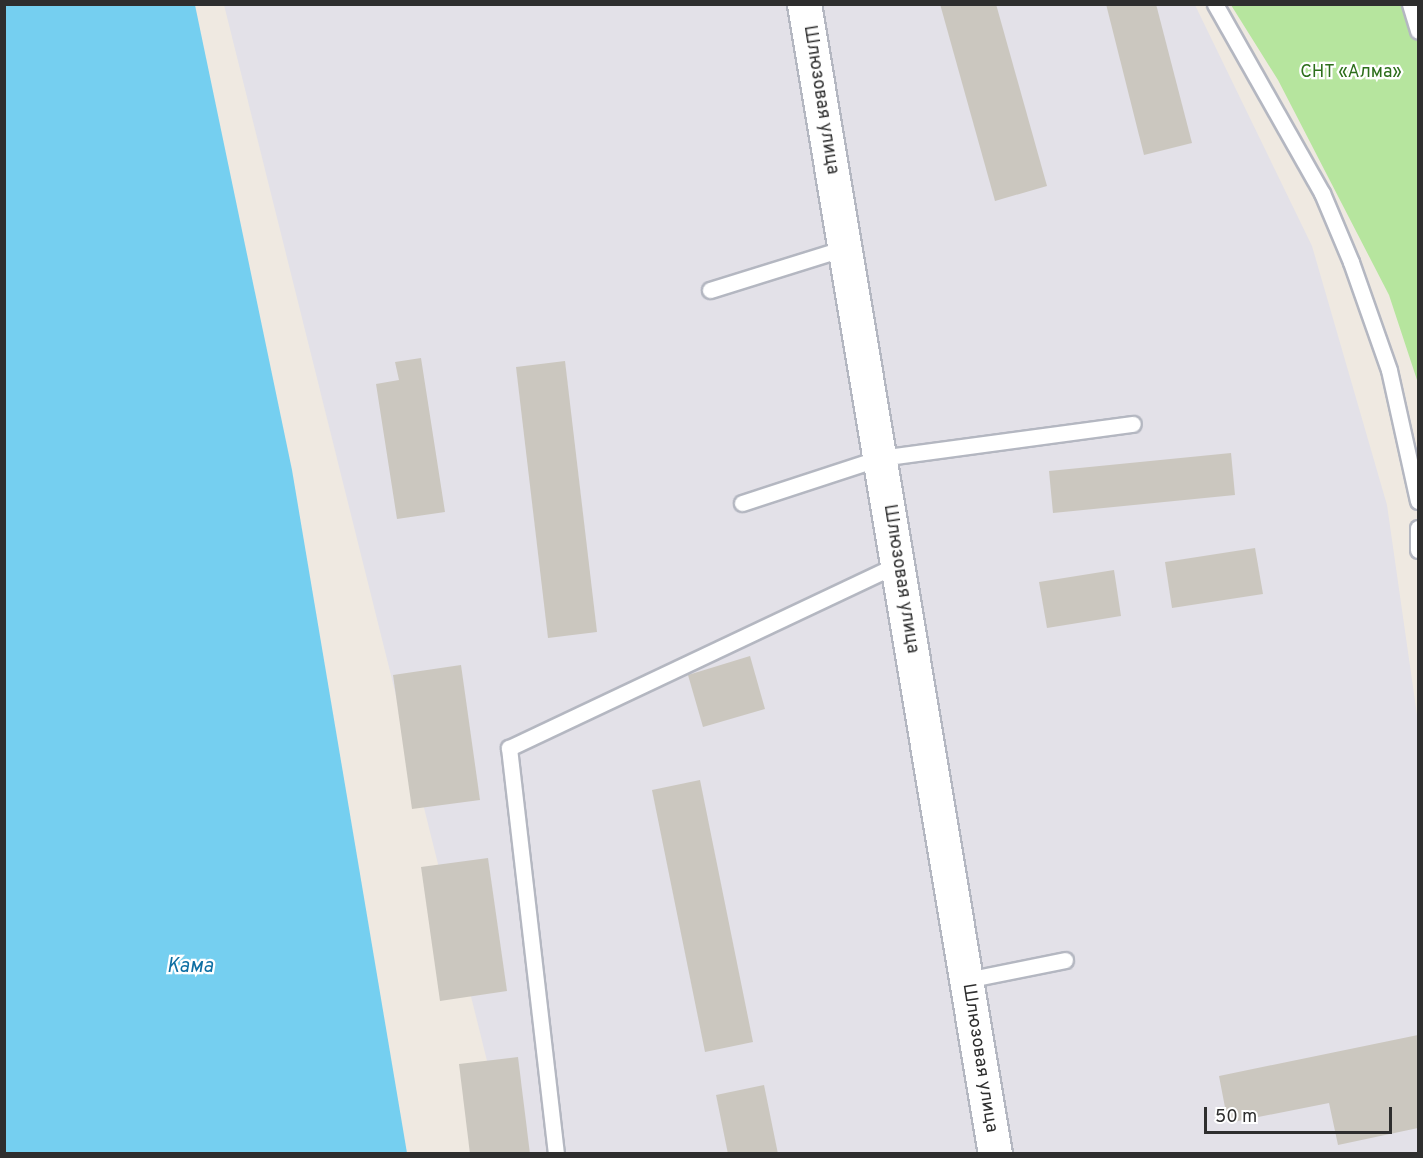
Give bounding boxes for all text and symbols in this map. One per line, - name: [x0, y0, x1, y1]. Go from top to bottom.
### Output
- street label: Шлюзовая улица: [798, 24, 842, 176]
- park label: СНТ «Алма»: [1300, 62, 1402, 84]
- street label: Шлюзовая улица: [878, 503, 922, 655]
- water label: Кама: [167, 955, 213, 979]
- street label: Шлюзовая улица: [957, 982, 1001, 1134]
- scale bar: [1207, 1095, 1394, 1133]
- text: 50 m: [1215, 1106, 1257, 1129]

